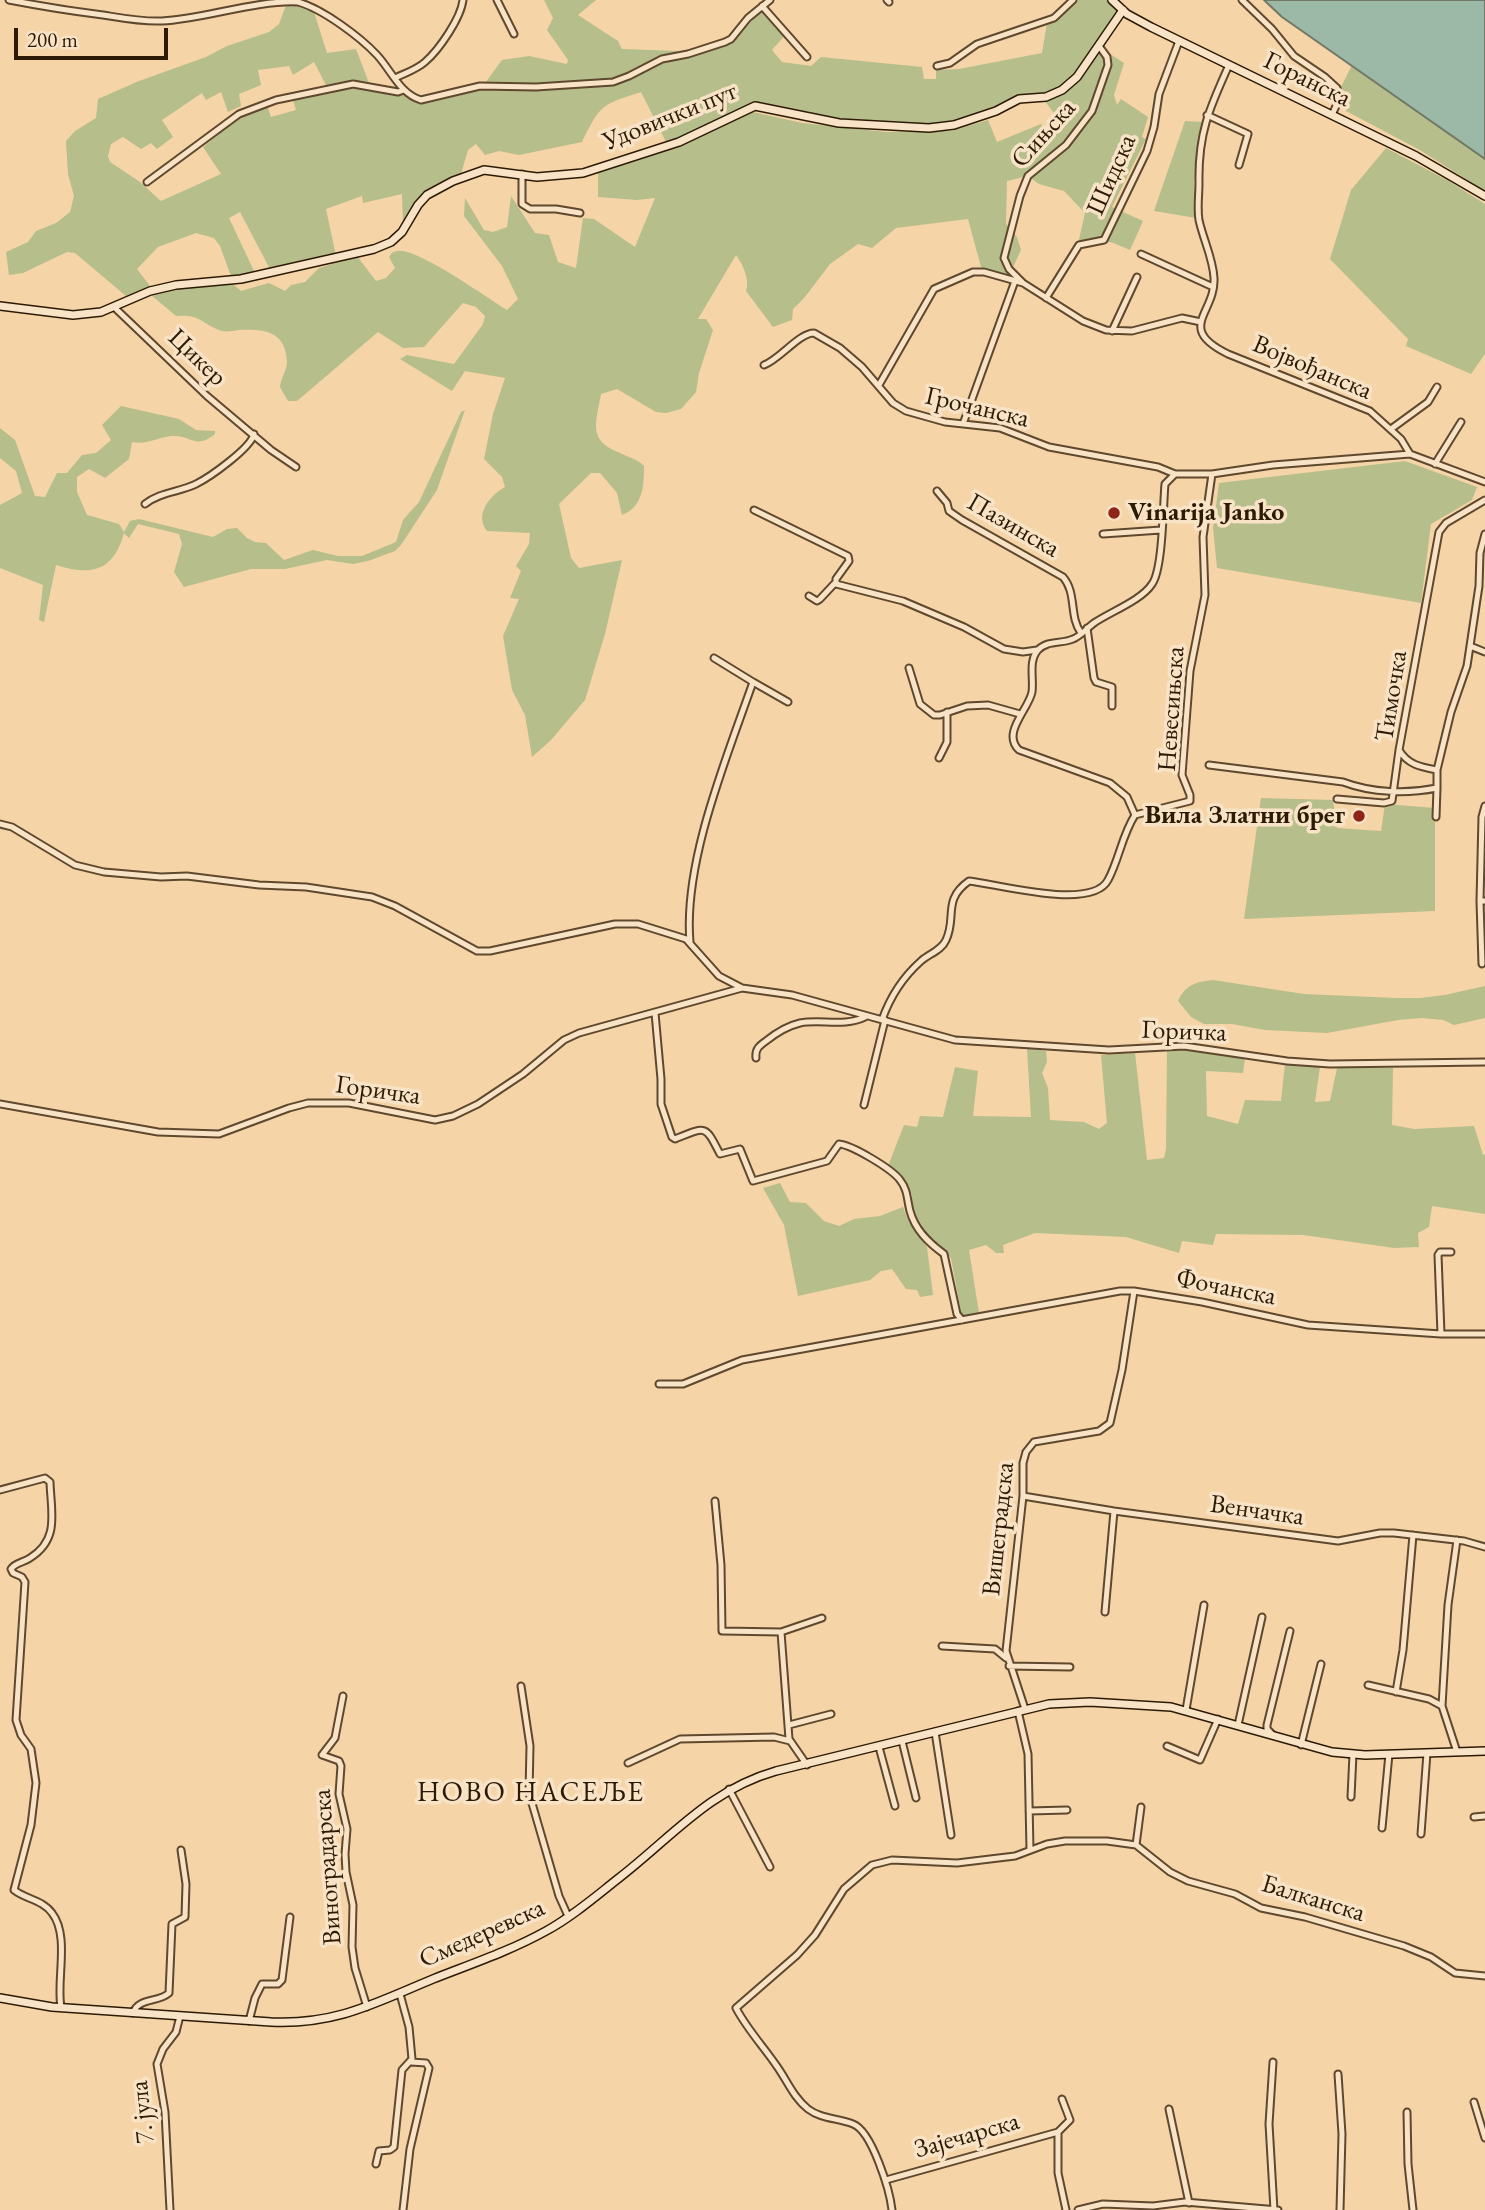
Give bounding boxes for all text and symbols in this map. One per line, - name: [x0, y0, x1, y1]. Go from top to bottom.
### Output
- scale bar: [18, 14, 172, 58]
- text: 200 m: [27, 26, 78, 53]
- street label: Горанска: [1258, 45, 1356, 115]
- street label: Удовички пут: [599, 76, 741, 158]
- street label: Сињска: [1005, 93, 1083, 175]
- street label: Шидска: [1080, 130, 1144, 220]
- street label: Цикер: [161, 323, 233, 393]
- street label: Војвођанска: [1248, 329, 1376, 407]
- street label: Грочанска: [922, 381, 1032, 435]
- street label: Пазинска: [961, 487, 1065, 565]
- place label: Vinarija Janko: [1128, 497, 1284, 529]
- marker: Vinarija Janko: [1106, 505, 1122, 521]
- street label: Невесињска: [1152, 645, 1192, 773]
- street label: Тимочка: [1369, 648, 1415, 744]
- place label: Вила Златни брег: [1145, 800, 1345, 832]
- marker: Вила Златни брег: [1351, 808, 1367, 824]
- street label: Горичка: [1141, 1015, 1227, 1049]
- street label: Горичка: [334, 1070, 422, 1112]
- street label: Фочанска: [1174, 1263, 1278, 1313]
- street label: Вишеградска: [976, 1461, 1022, 1597]
- street label: Венчачка: [1208, 1489, 1306, 1533]
- district label: НОВО НАСЕЉЕ: [418, 1776, 644, 1810]
- street label: Виноградарска: [307, 1788, 349, 1946]
- street label: Балканска: [1257, 1868, 1369, 1930]
- street label: Смедеревска: [414, 1892, 550, 1976]
- street label: 7. јула: [124, 2079, 162, 2145]
- street label: Зајечарска: [911, 2106, 1023, 2166]

